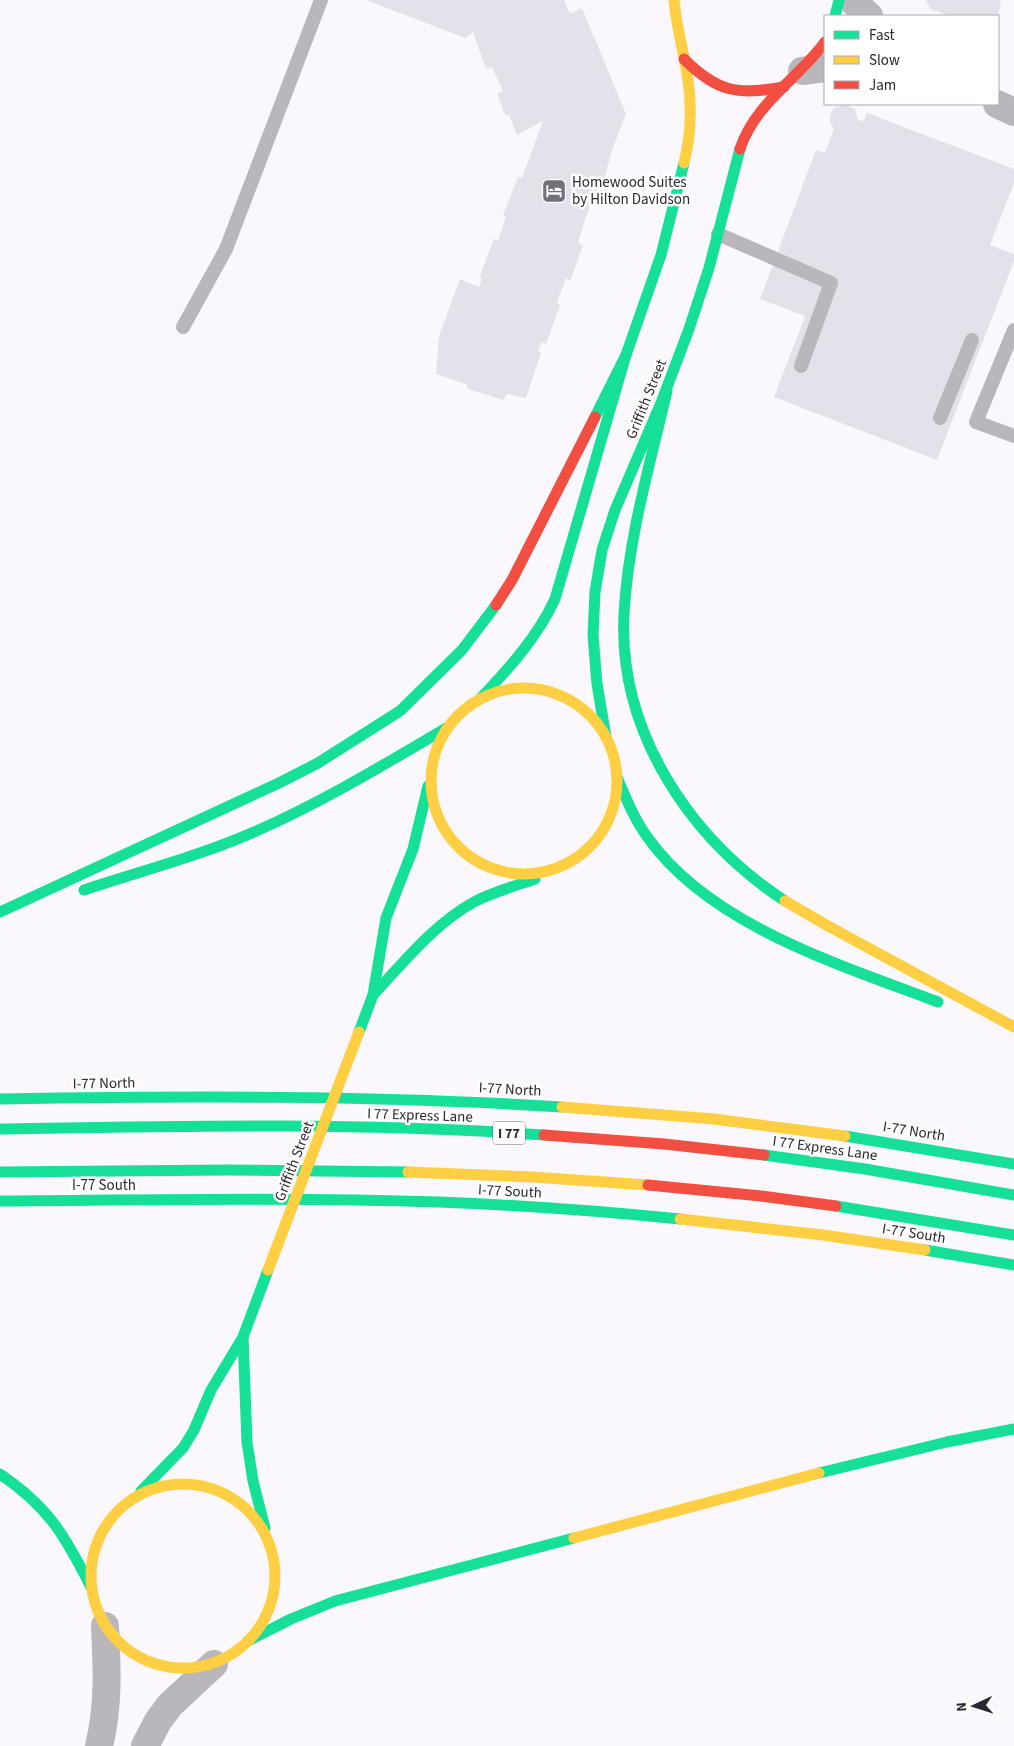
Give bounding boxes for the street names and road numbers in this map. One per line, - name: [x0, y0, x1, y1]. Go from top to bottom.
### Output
- street label: Griffith Street: [621, 356, 672, 442]
- street label: I-77 North: [72, 1072, 136, 1095]
- street label: I-77 North: [478, 1077, 542, 1102]
- street label: I 77 Express Lane: [367, 1103, 473, 1128]
- street label: I-77 North: [881, 1116, 947, 1147]
- street label: Griffith Street: [270, 1118, 319, 1204]
- road number: I 77: [493, 1122, 525, 1144]
- street label: I 77 Express Lane: [771, 1131, 879, 1166]
- street label: I-77 South: [72, 1175, 136, 1196]
- street label: I-77 South: [477, 1179, 543, 1204]
- street label: I-77 South: [881, 1218, 947, 1249]

